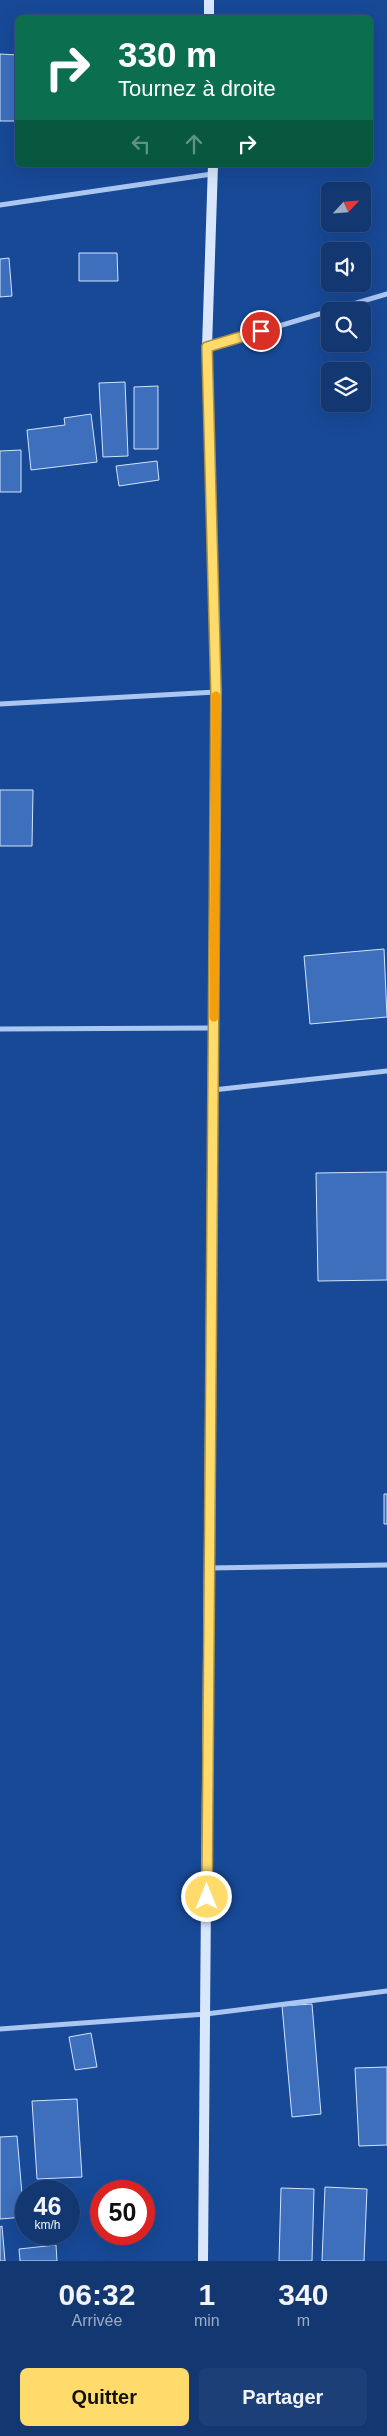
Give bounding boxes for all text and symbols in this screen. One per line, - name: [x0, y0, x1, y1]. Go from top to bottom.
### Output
- icon: right: [35, 35, 100, 100]
- text: 330 m: [118, 35, 217, 74]
- text: Tournez à droite: [118, 76, 276, 101]
- icon: left: [127, 130, 155, 158]
- icon: ahead: [180, 130, 208, 158]
- icon: right: [233, 130, 261, 158]
- north arrow: [321, 182, 371, 232]
- map controls: [321, 182, 371, 412]
- button: sound: [321, 242, 371, 292]
- button: search: [321, 302, 371, 352]
- pin: [240, 310, 282, 352]
- icon: arrive: [247, 317, 275, 345]
- button: layers: [321, 362, 371, 412]
- position arrow: [180, 1870, 232, 1922]
- speed limit sign: 50: [90, 2180, 155, 2245]
- text: 46: [34, 2192, 61, 2220]
- text: km/h: [34, 2218, 61, 2232]
- text: 06:32: [59, 2278, 135, 2311]
- text: 1: [198, 2278, 215, 2311]
- text: 340: [278, 2278, 328, 2311]
- text: Arrivée: [72, 2312, 122, 2329]
- text: min: [194, 2312, 220, 2329]
- text: m: [297, 2312, 310, 2329]
- button: Quitter: [20, 2368, 189, 2426]
- button: Partager: [199, 2368, 367, 2426]

